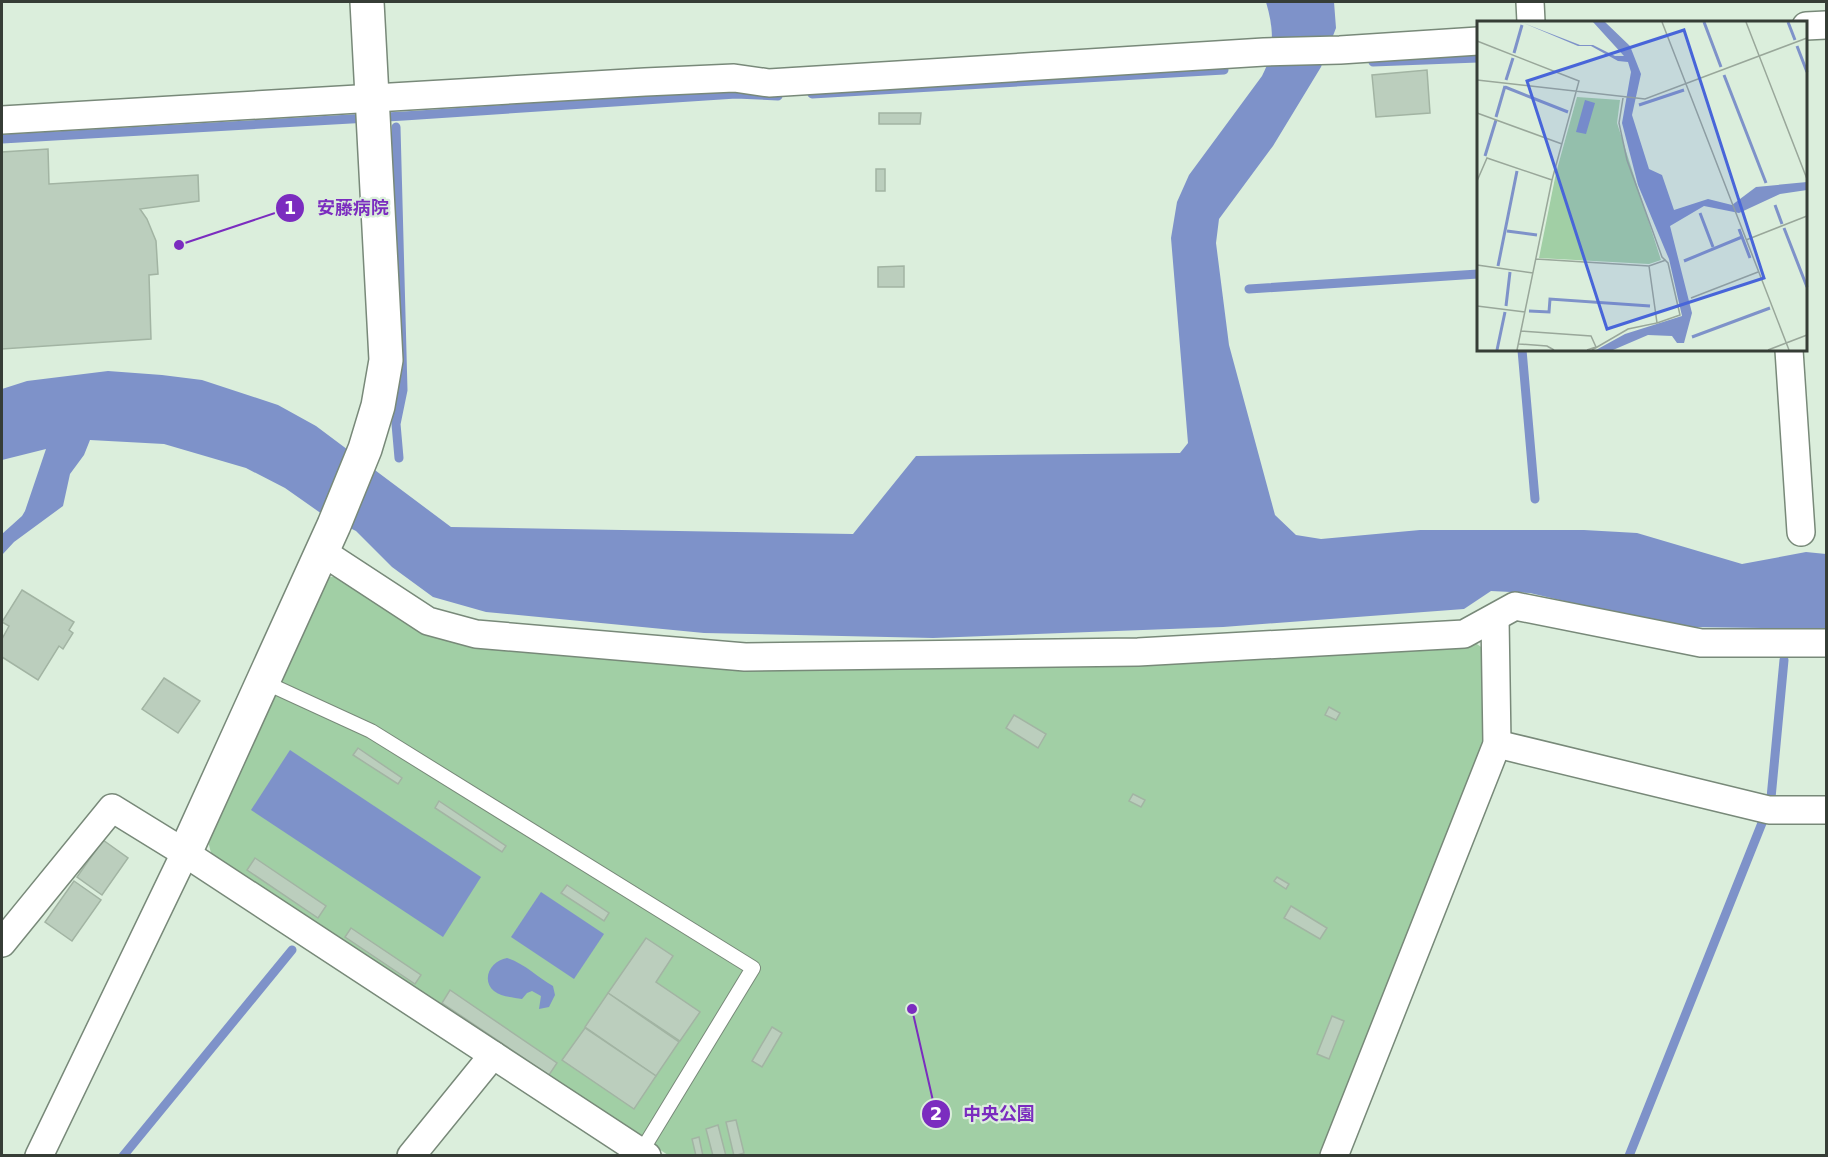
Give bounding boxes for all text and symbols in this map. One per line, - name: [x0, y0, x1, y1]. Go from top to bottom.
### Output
- inset map: [1477, 21, 1807, 351]
- callout: 安藤病院: [275, 190, 401, 226]
- text: 1: [284, 197, 296, 218]
- text: 安藤病院: [317, 197, 389, 218]
- callout: 中央公園: [921, 1096, 1047, 1132]
- text: 2: [930, 1103, 942, 1124]
- text: 中央公園: [963, 1103, 1035, 1124]

